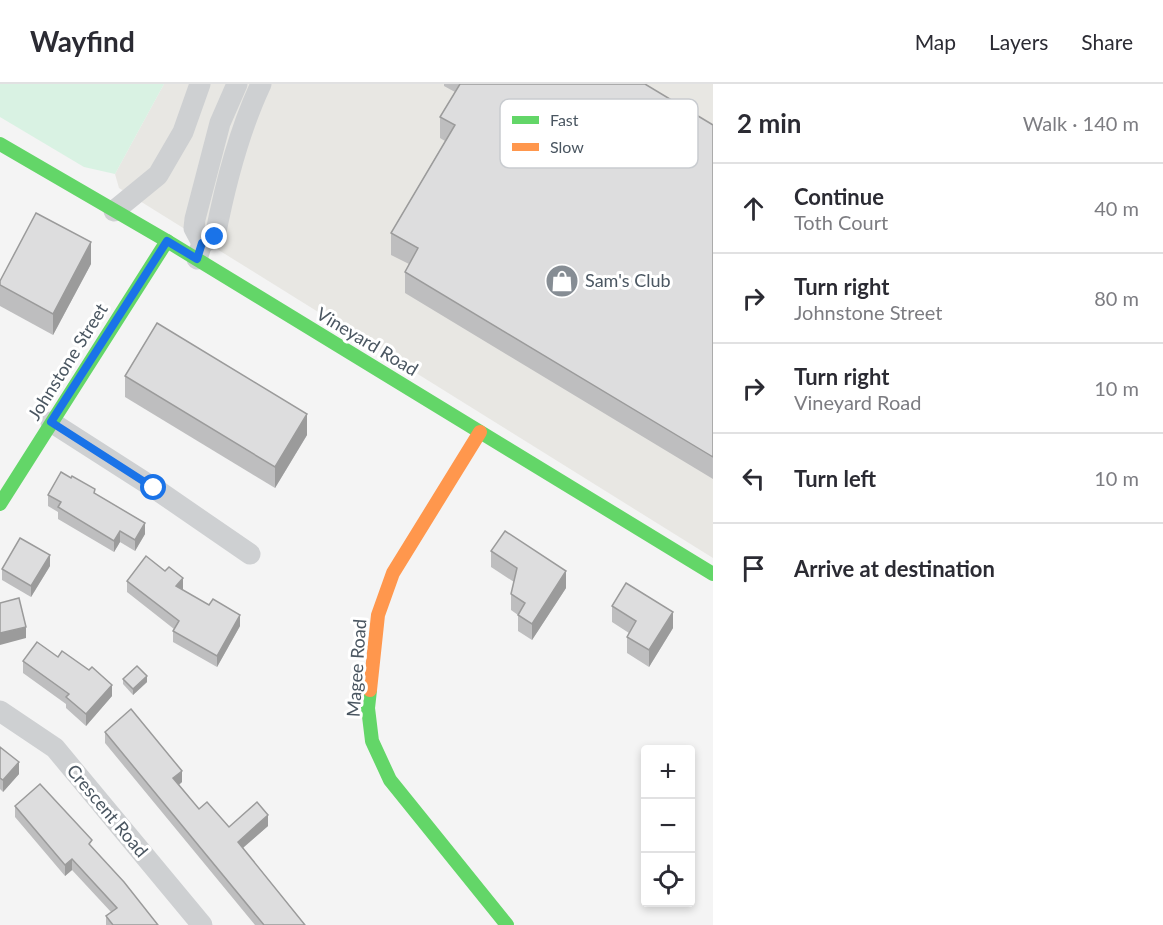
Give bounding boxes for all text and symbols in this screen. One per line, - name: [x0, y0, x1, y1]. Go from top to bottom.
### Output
- text: Wayfind: [30, 24, 135, 58]
- text: Map: [915, 29, 956, 54]
- text: Layers: [989, 29, 1048, 54]
- text: Share: [1081, 29, 1133, 54]
- legend: [500, 99, 698, 168]
- text: 2 min: [737, 107, 801, 139]
- text: Fast: [550, 110, 579, 129]
- text: Walk · 140 m: [1023, 111, 1139, 135]
- text: Slow: [550, 137, 584, 156]
- text: Continue: [794, 183, 884, 210]
- icon: ahead: [737, 192, 770, 225]
- text: 40 m: [1094, 196, 1139, 220]
- text: Toth Court: [794, 210, 888, 234]
- route end: [201, 223, 227, 249]
- shop icon: Sam's Club: [544, 263, 580, 299]
- place label: Sam's Club: [585, 269, 671, 291]
- text: Turn right: [794, 273, 889, 300]
- icon: right: [737, 282, 770, 315]
- text: 80 m: [1094, 286, 1139, 310]
- street label: Johnstone Street: [22, 299, 112, 424]
- text: Johnstone Street: [794, 300, 942, 324]
- street label: Vineyard Road: [313, 302, 422, 380]
- text: Turn right: [794, 363, 889, 390]
- icon: right: [737, 372, 770, 405]
- text: 10 m: [1094, 376, 1139, 400]
- text: Vineyard Road: [794, 390, 921, 414]
- icon: left: [737, 462, 770, 495]
- text: Turn left: [794, 465, 876, 492]
- text: 10 m: [1094, 466, 1139, 490]
- route start: [140, 474, 166, 500]
- icon: arrive: [737, 552, 770, 585]
- text: Arrive at destination: [794, 555, 995, 582]
- street label: Magee Road: [342, 618, 370, 718]
- map controls: [641, 745, 695, 907]
- button: +: [641, 745, 695, 799]
- street label: Crescent Road: [63, 760, 153, 861]
- button: −: [641, 799, 695, 853]
- button: locate: [641, 853, 695, 907]

